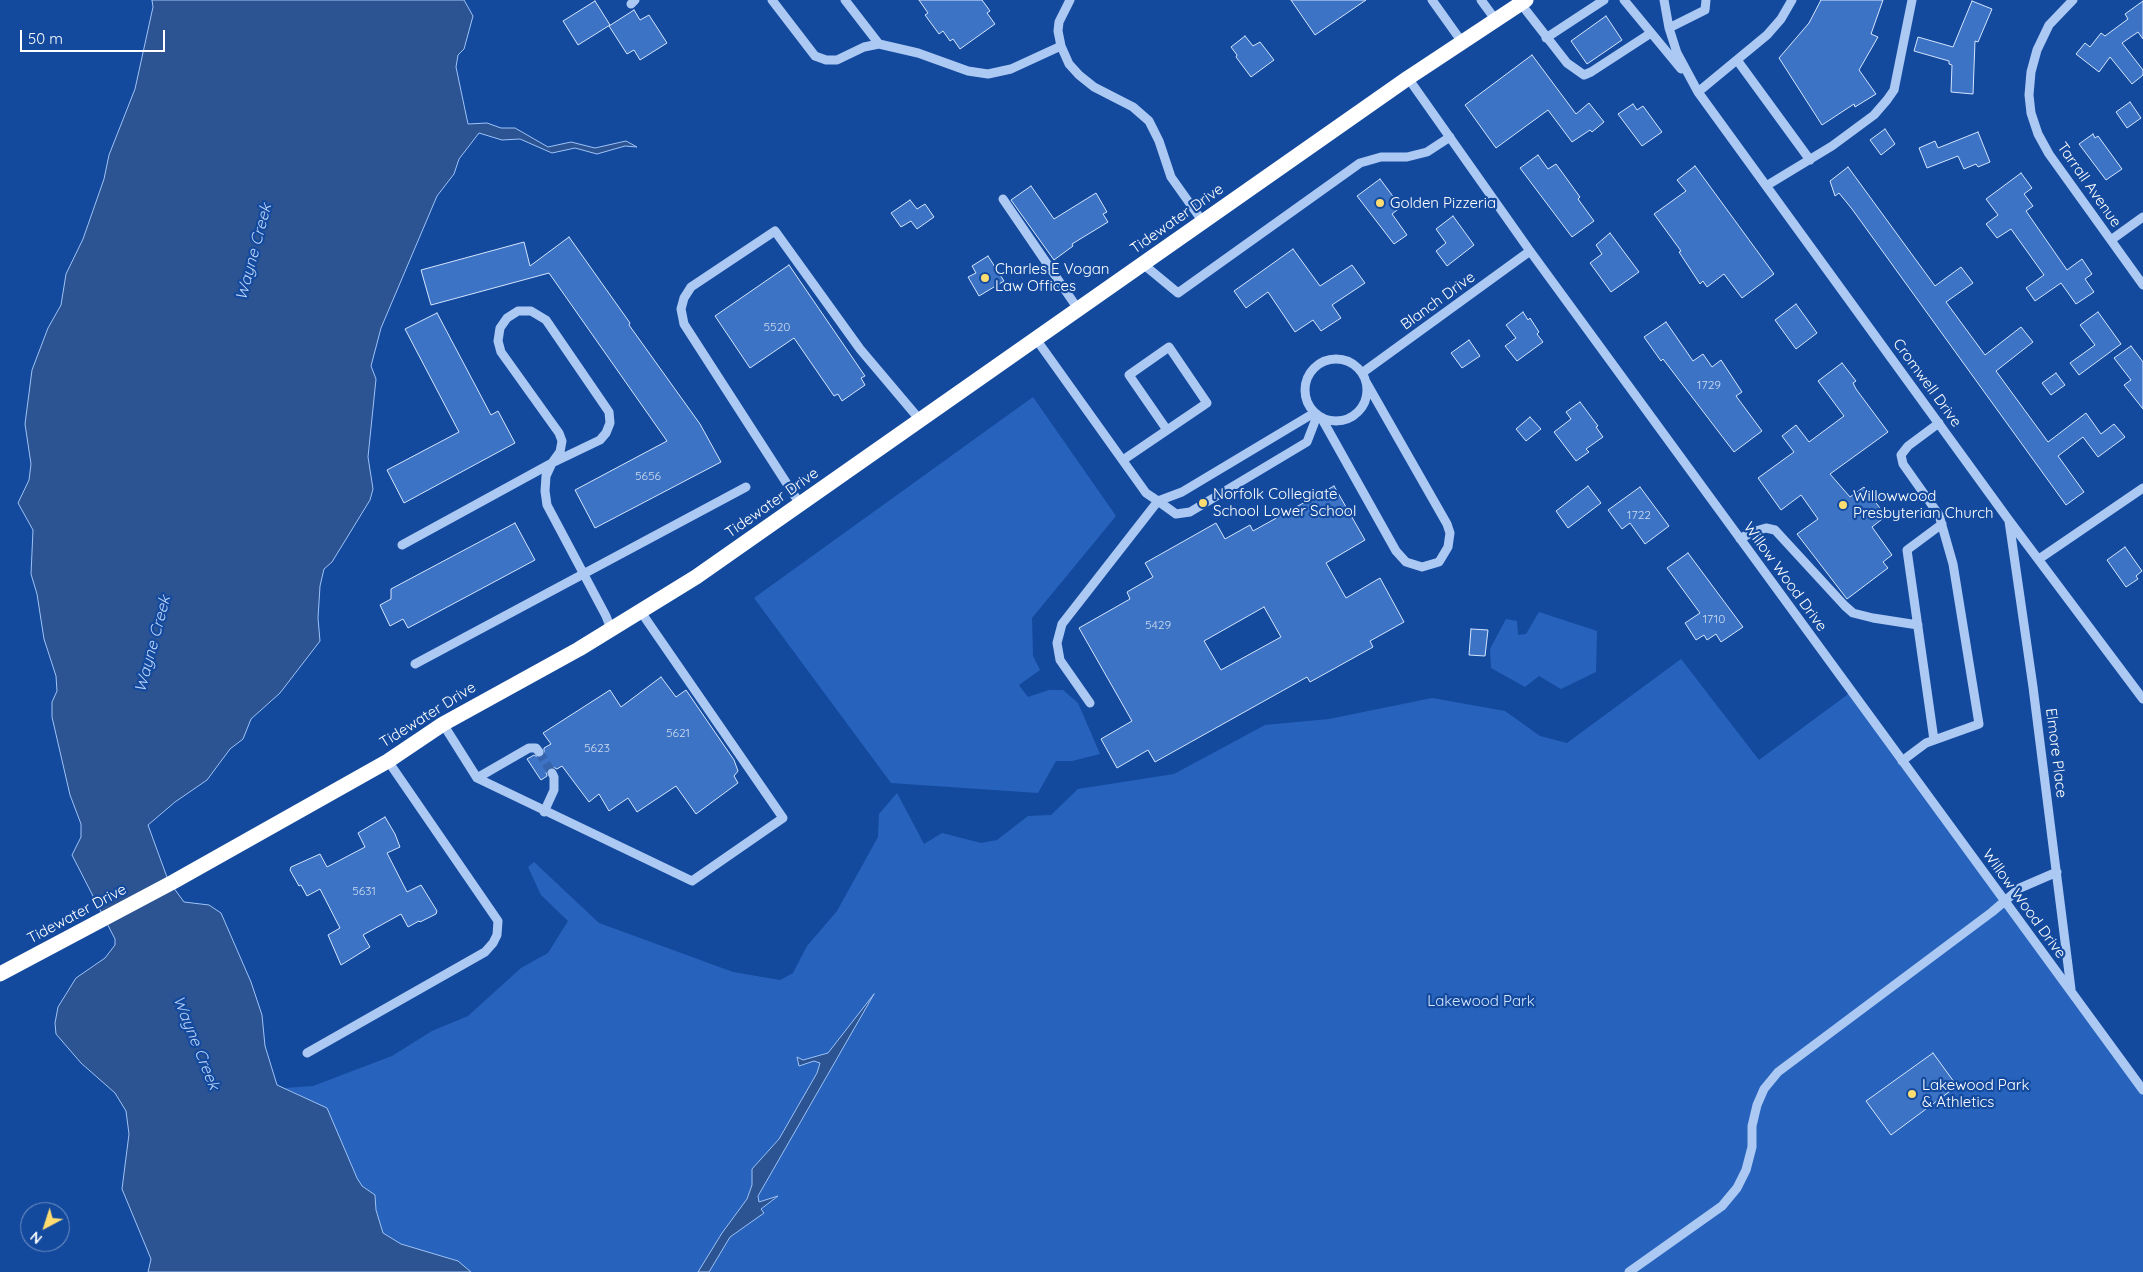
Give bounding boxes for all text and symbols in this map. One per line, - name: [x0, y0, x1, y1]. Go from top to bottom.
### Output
- scale bar: [22, 20, 168, 52]
- text: 50 m: [28, 29, 63, 48]
- street label: Tarrall Avenue: [2053, 139, 2125, 231]
- street label: Tidewater Drive: [1127, 180, 1227, 258]
- place label: Golden Pizzeria: [1390, 194, 1496, 212]
- marker: Golden Pizzeria: [1374, 197, 1386, 209]
- water label: Wayne Creek: [232, 201, 276, 303]
- place label: Charles E Vogan Law Offices: [995, 260, 1109, 295]
- street label: Blanch Drive: [1397, 268, 1479, 334]
- marker: Charles E Vogan Law Offices: [979, 272, 991, 284]
- house number: 5520: [764, 320, 790, 334]
- street label: Cromwell Drive: [1889, 335, 1965, 431]
- house number: 1729: [1697, 378, 1721, 392]
- street label: Tidewater Drive: [722, 464, 822, 542]
- house number: 5656: [635, 469, 661, 483]
- place label: Norfolk Collegiate School Lower School: [1213, 485, 1356, 520]
- place label: Willowwood Presbyterian Church: [1853, 487, 1993, 522]
- marker: Norfolk Collegiate School Lower School: [1197, 497, 1209, 509]
- marker: Willowwood Presbyterian Church: [1837, 499, 1849, 511]
- house number: 1722: [1627, 508, 1651, 522]
- street label: Willow Wood Drive: [1739, 519, 1831, 635]
- water label: Wayne Creek: [131, 593, 175, 695]
- house number: 1710: [1703, 612, 1725, 626]
- house number: 5429: [1145, 618, 1171, 632]
- street label: Tidewater Drive: [377, 678, 479, 752]
- street label: Elmore Place: [2042, 707, 2070, 799]
- house number: 5621: [666, 726, 690, 740]
- house number: 5623: [584, 741, 610, 755]
- street label: Willow Wood Drive: [1978, 846, 2070, 962]
- street label: Tidewater Drive: [24, 880, 130, 948]
- house number: 5631: [352, 884, 376, 898]
- park label: Lakewood Park: [1427, 992, 1535, 1010]
- water label: Wayne Creek: [168, 993, 224, 1093]
- place label: Lakewood Park & Athletics: [1922, 1076, 2030, 1111]
- marker: Lakewood Park & Athletics: [1906, 1088, 1918, 1100]
- north arrow: [20, 1202, 70, 1252]
- text: N: [26, 1228, 46, 1248]

